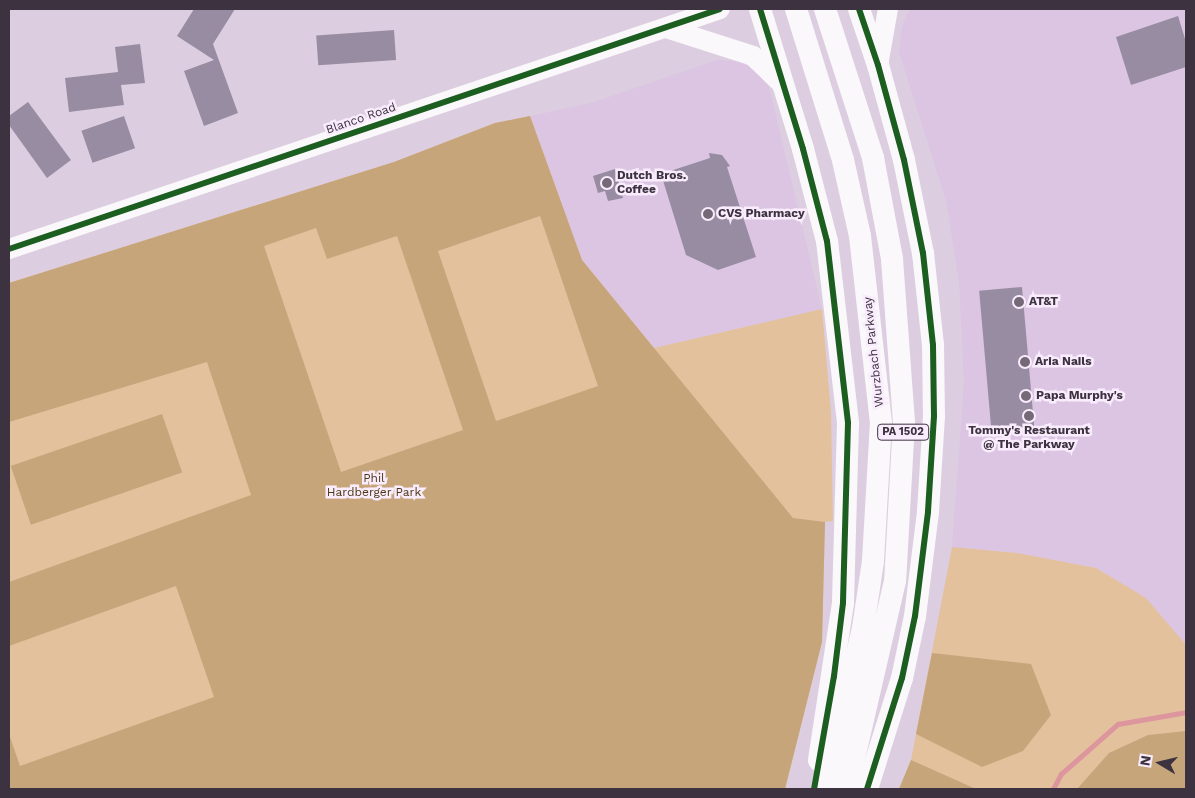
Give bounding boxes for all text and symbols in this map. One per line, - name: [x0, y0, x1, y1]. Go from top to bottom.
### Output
- street label: Blanco Road: [324, 100, 398, 138]
- place label: Dutch Bros. Coffee: [617, 169, 686, 197]
- marker: Dutch Bros. Coffee: [601, 177, 613, 189]
- place label: CVS Pharmacy: [718, 207, 805, 221]
- marker: CVS Pharmacy: [702, 208, 714, 220]
- place label: AT&T: [1029, 295, 1058, 309]
- street label: Wurzbach Parkway: [861, 296, 887, 408]
- marker: AT&T: [1013, 296, 1025, 308]
- place label: Aria Nails: [1035, 355, 1092, 369]
- marker: Aria Nails: [1019, 356, 1031, 368]
- place label: Papa Murphy's: [1036, 389, 1123, 403]
- marker: Papa Murphy's: [1020, 390, 1032, 402]
- marker: Tommy's Restaurant @ The Parkway: [1023, 410, 1035, 422]
- road number: PA 1502: [877, 424, 929, 441]
- place label: Tommy's Restaurant @ The Parkway: [968, 424, 1090, 452]
- park label: Phil Hardberger Park: [327, 472, 421, 500]
- north arrow: [1135, 738, 1185, 788]
- text: N: [1136, 754, 1154, 767]

